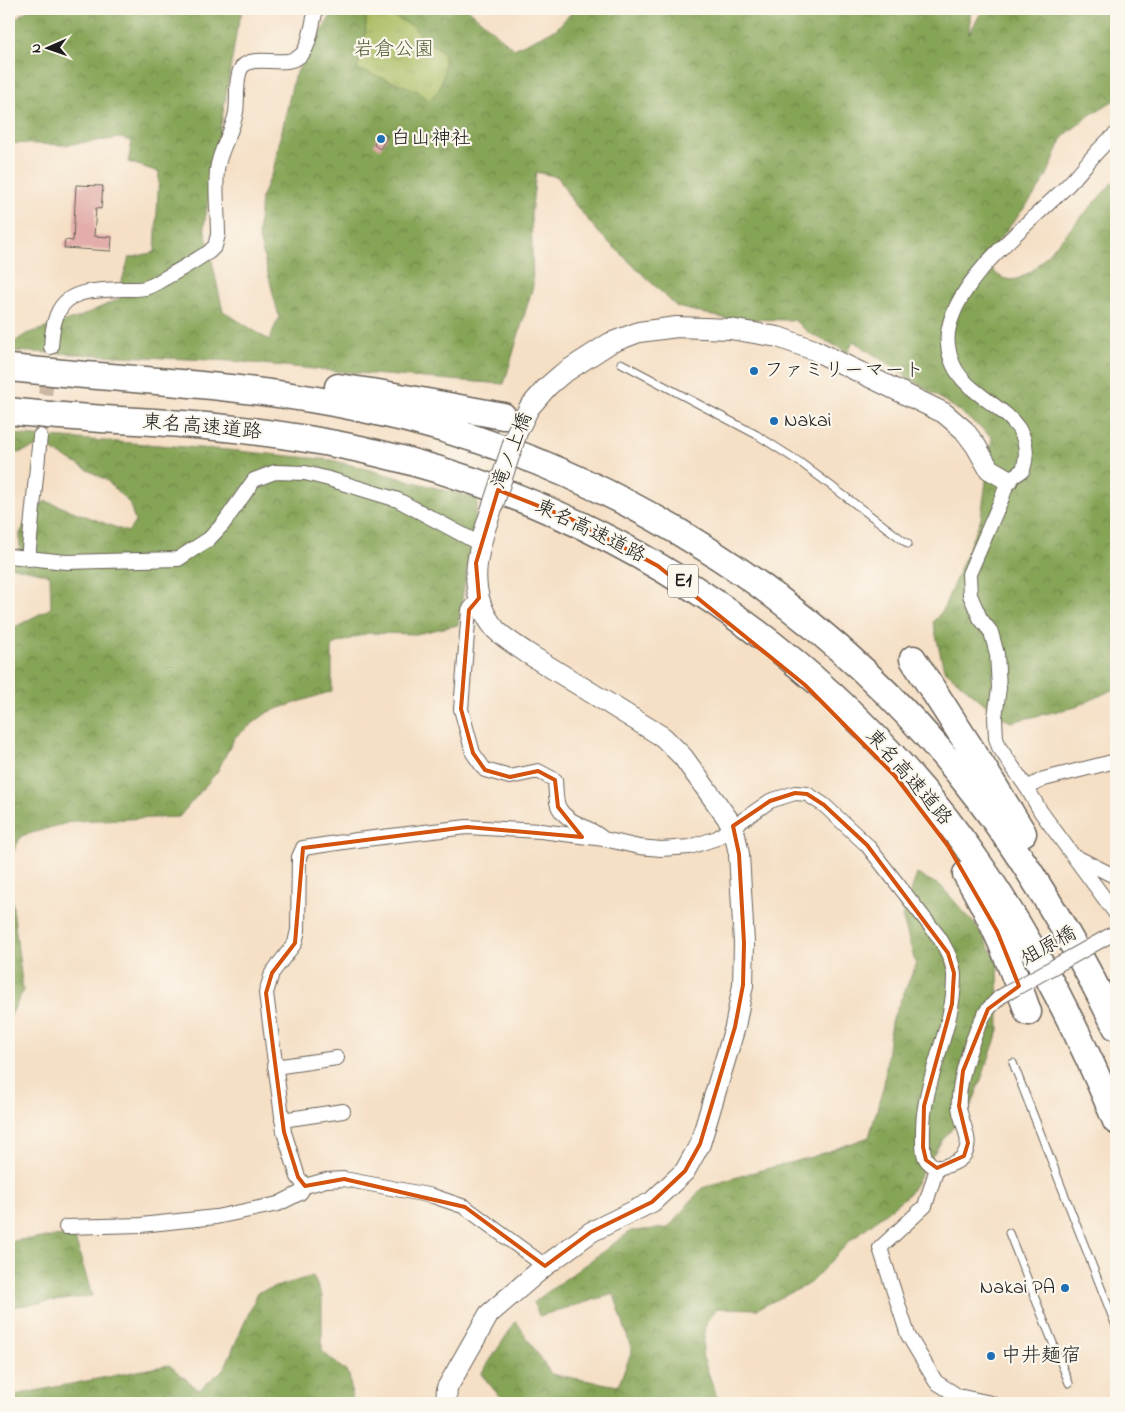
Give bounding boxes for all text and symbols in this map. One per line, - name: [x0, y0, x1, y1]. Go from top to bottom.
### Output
- north arrow: [22, 22, 72, 72]
- park label: 岩倉公園: [354, 36, 434, 65]
- text: N: [26, 43, 47, 53]
- place label: 白山神社: [391, 125, 471, 154]
- marker: 白山神社: [375, 133, 387, 145]
- place label: ファミリーマート: [764, 357, 924, 386]
- marker: ファミリーマート: [748, 365, 760, 377]
- place label: Nakai: [784, 407, 831, 436]
- street label: 東名高速道路: [141, 408, 263, 448]
- street label: 滝ノ上橋: [485, 408, 541, 494]
- marker: Nakai: [768, 415, 780, 427]
- street label: 東名高速道路: [530, 493, 650, 571]
- road number: E1: [668, 564, 698, 598]
- street label: 東名高速道路: [858, 723, 958, 833]
- street label: 俎原橋: [1016, 920, 1082, 974]
- place label: Nakai PA: [980, 1274, 1055, 1303]
- marker: Nakai PA: [1059, 1282, 1071, 1294]
- place label: 中井麺宿: [1001, 1342, 1081, 1371]
- marker: 中井麺宿: [985, 1350, 997, 1362]

